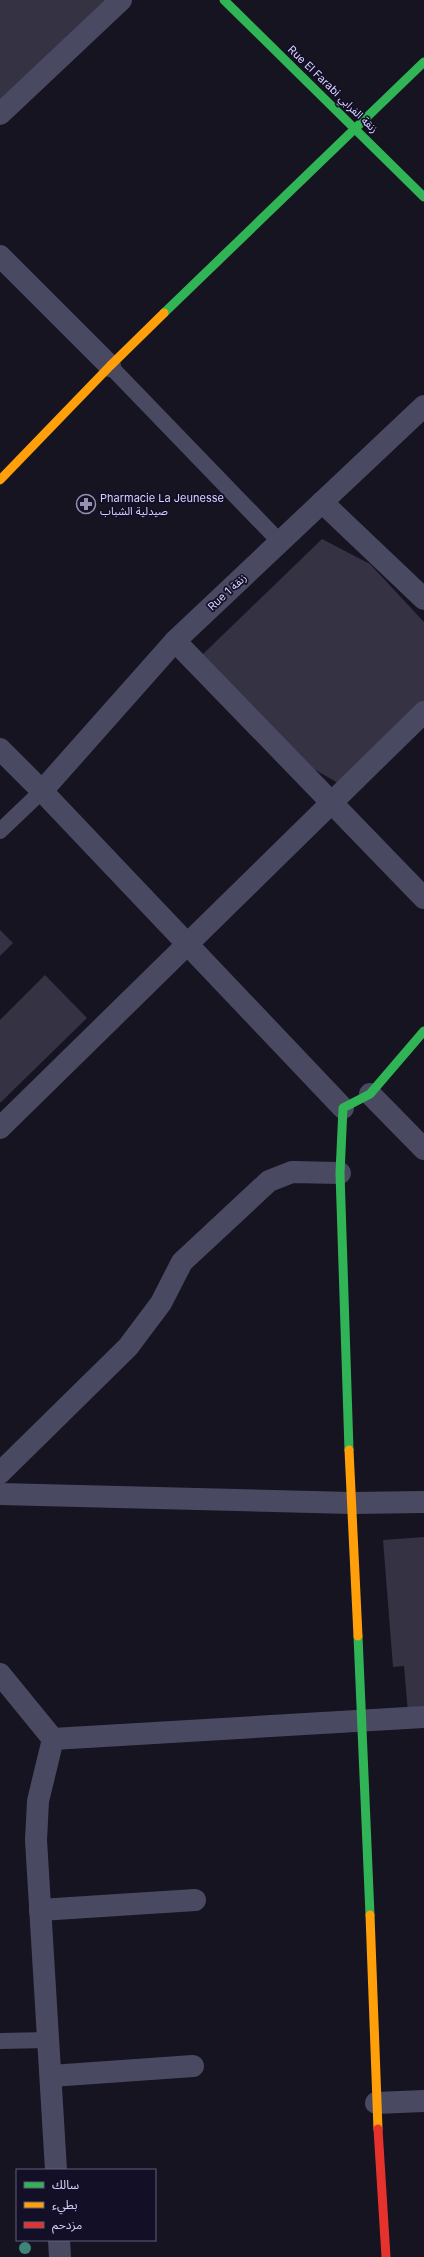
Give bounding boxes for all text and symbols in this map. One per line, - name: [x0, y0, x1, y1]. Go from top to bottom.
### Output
- street label: Rue El Farabi زنقة الفرابي: [283, 42, 381, 138]
- place label: Pharmacie La Jeunesse صيدلية الشباب: [100, 491, 224, 518]
- pharmacy icon: Pharmacie La Jeunesse صيدلية الشباب: [75, 493, 97, 515]
- street label: Rue 1 زنقة: [205, 570, 249, 614]
- legend: [16, 2169, 156, 2241]
- text: سالك: [52, 2177, 79, 2192]
- text: بطيء: [52, 2197, 78, 2215]
- text: مزدحم: [52, 2217, 82, 2234]

